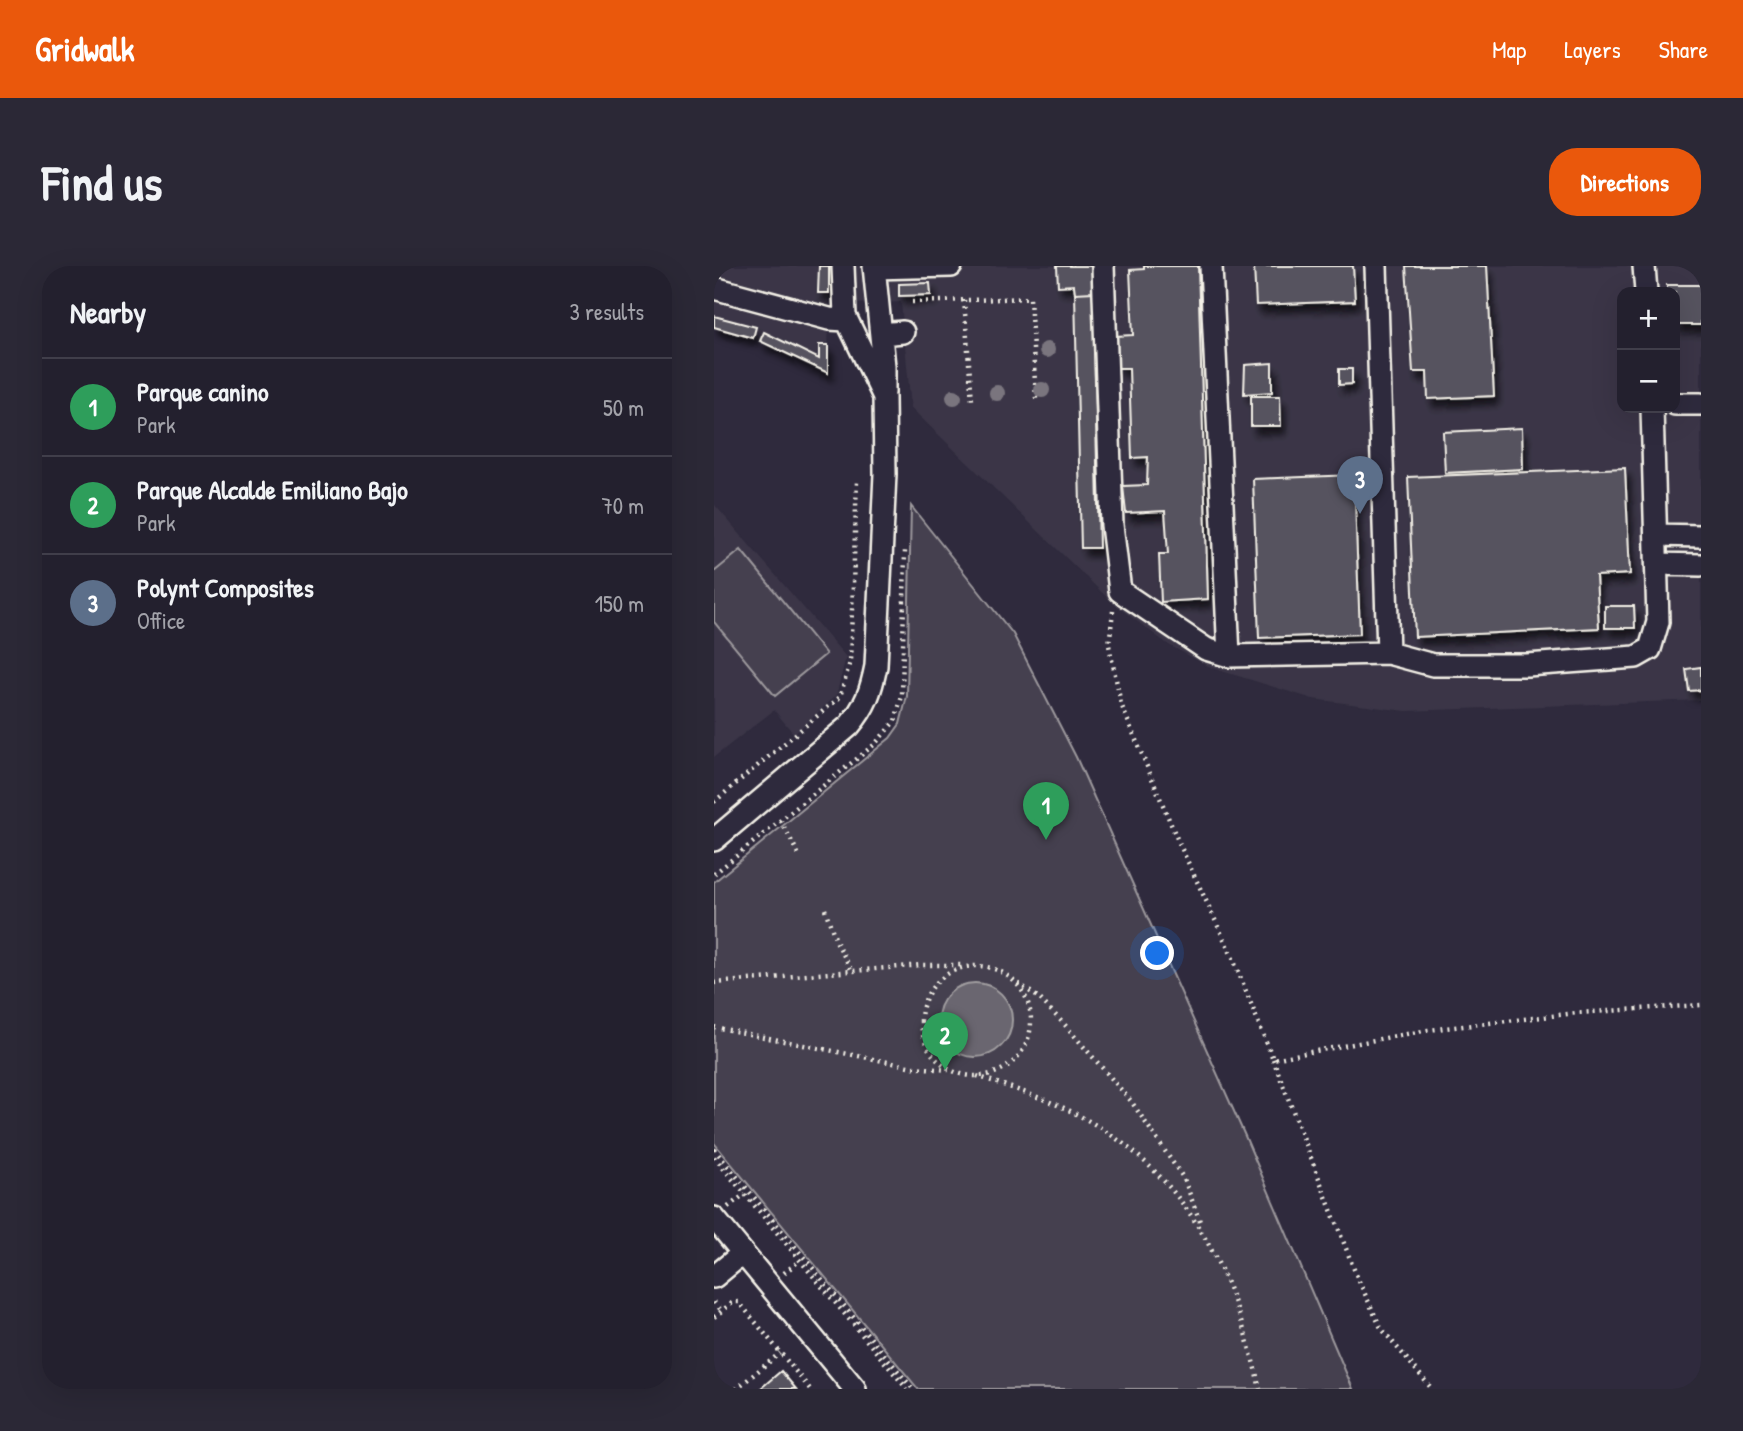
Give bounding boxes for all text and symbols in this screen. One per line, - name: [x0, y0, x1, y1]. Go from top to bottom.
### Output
- text: Gridwalk: [35, 27, 135, 71]
- text: Map: [1492, 33, 1526, 65]
- text: Layers: [1564, 33, 1621, 65]
- text: Share: [1659, 33, 1708, 65]
- button: Directions: [1549, 148, 1701, 216]
- text: Find us: [42, 149, 162, 215]
- map controls: [1617, 287, 1680, 413]
- button: +: [1617, 287, 1680, 350]
- text: Nearby: [70, 292, 146, 332]
- text: 3 results: [569, 296, 644, 327]
- button: −: [1617, 350, 1680, 413]
- text: Parque canino: [137, 374, 269, 409]
- text: 1: [89, 392, 97, 423]
- text: 50 m: [603, 392, 644, 423]
- text: Park: [137, 409, 175, 440]
- pin: 3: [1337, 456, 1383, 514]
- text: Parque Alcalde Emiliano Bajo: [137, 472, 408, 507]
- text: 2: [88, 490, 98, 521]
- text: 70 m: [601, 490, 644, 521]
- text: Park: [137, 507, 175, 538]
- text: Polynt Composites: [137, 570, 314, 605]
- text: 3: [88, 588, 98, 619]
- text: 150 m: [595, 588, 644, 619]
- text: Office: [137, 605, 185, 636]
- pin: 1: [1023, 782, 1069, 840]
- your location: [1140, 936, 1174, 970]
- pin: 2: [922, 1012, 968, 1070]

